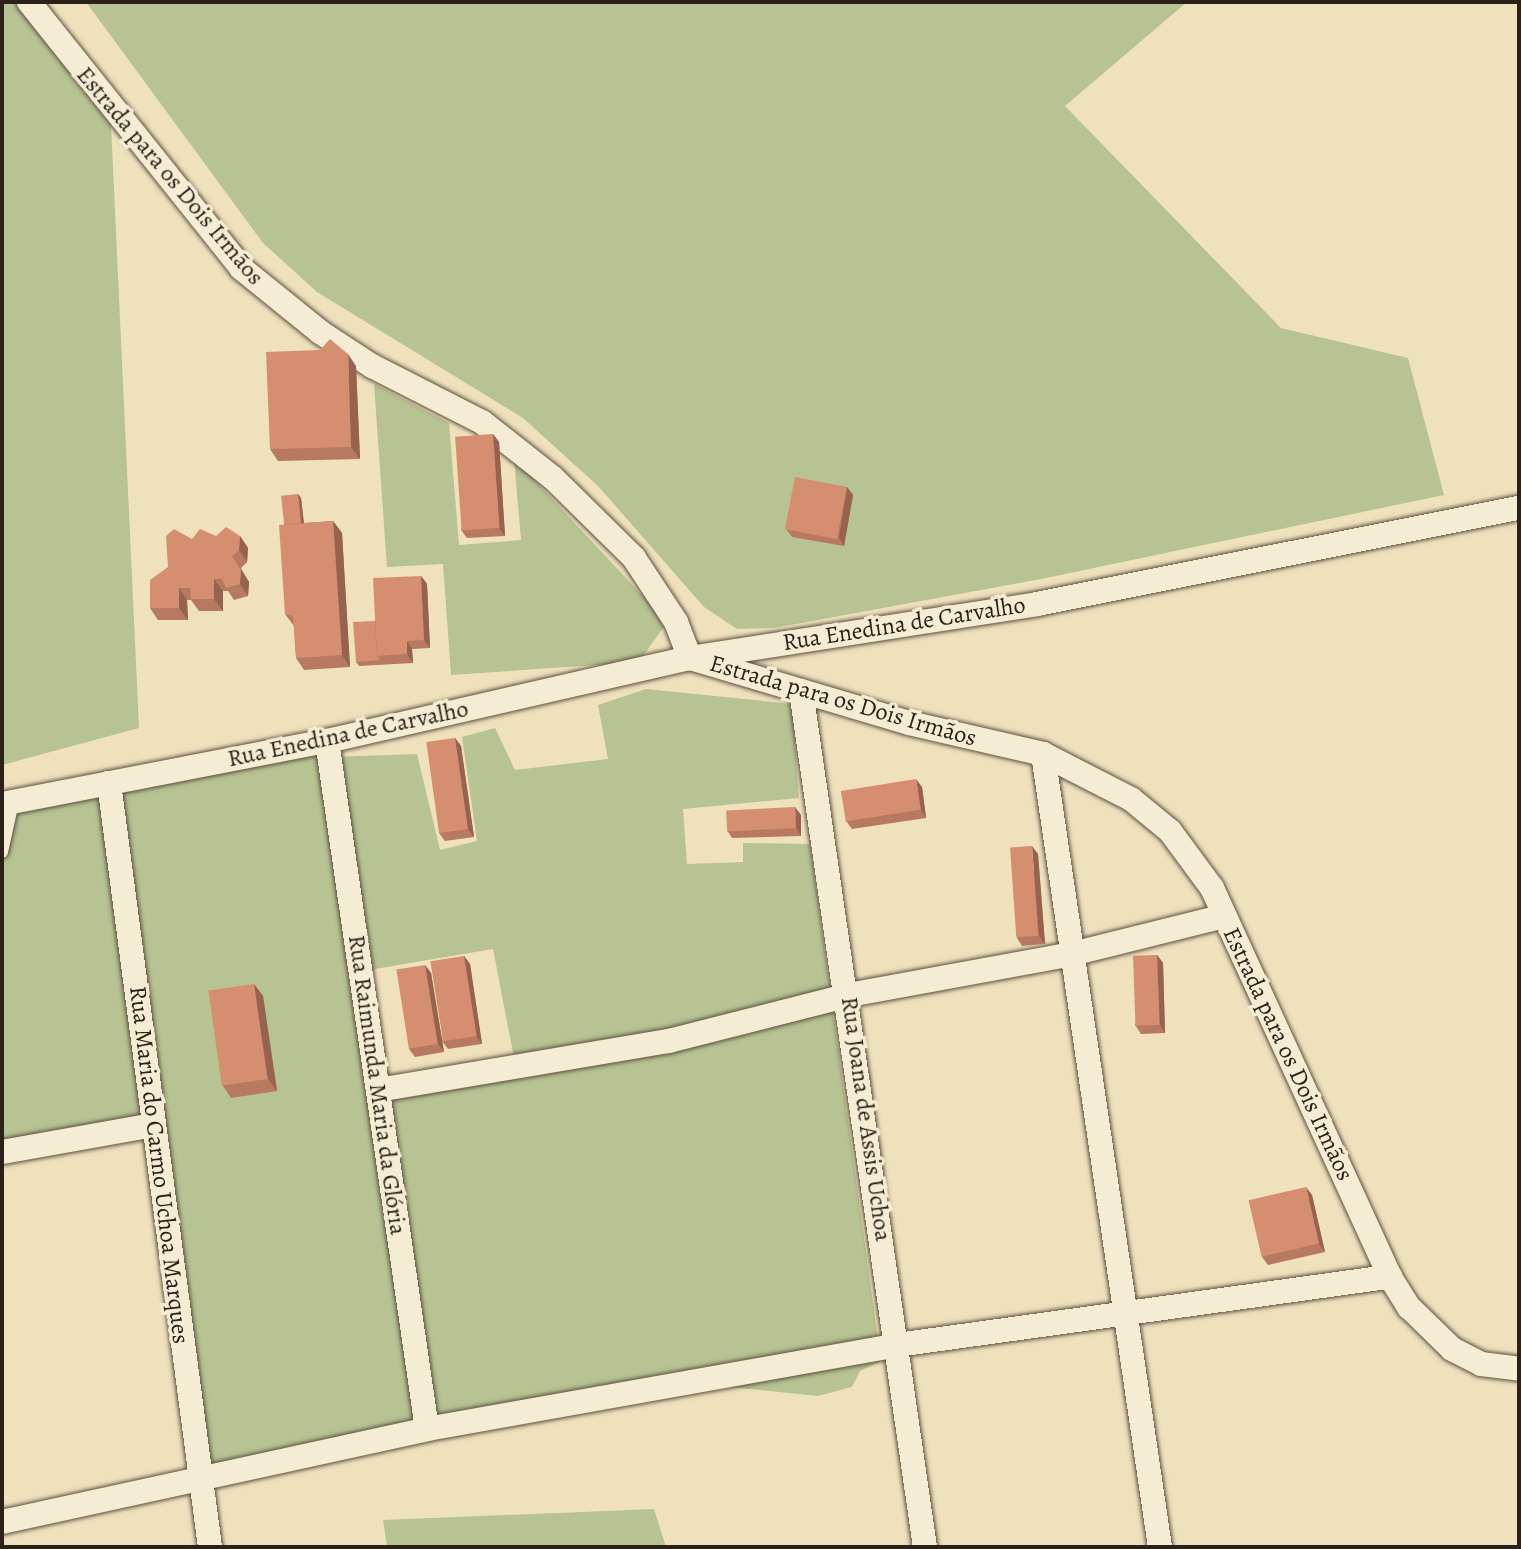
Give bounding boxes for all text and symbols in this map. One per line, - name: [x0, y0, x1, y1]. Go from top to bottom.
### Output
- street label: Estrada para os Dois Irmãos: [70, 61, 270, 291]
- street label: Rua Enedina de Carvalho: [781, 591, 1027, 657]
- street label: Estrada para os Dois Irmãos: [706, 649, 980, 753]
- street label: Rua Enedina de Carvalho: [225, 694, 471, 774]
- street label: Estrada para os Dois Irmãos: [1217, 923, 1359, 1185]
- street label: Rua Raimunda Maria da Glória: [342, 933, 412, 1237]
- street label: Rua Maria do Carmo Uchoa Marques: [123, 984, 195, 1346]
- street label: Rua Joana de Assis Uchoa: [835, 995, 897, 1243]

